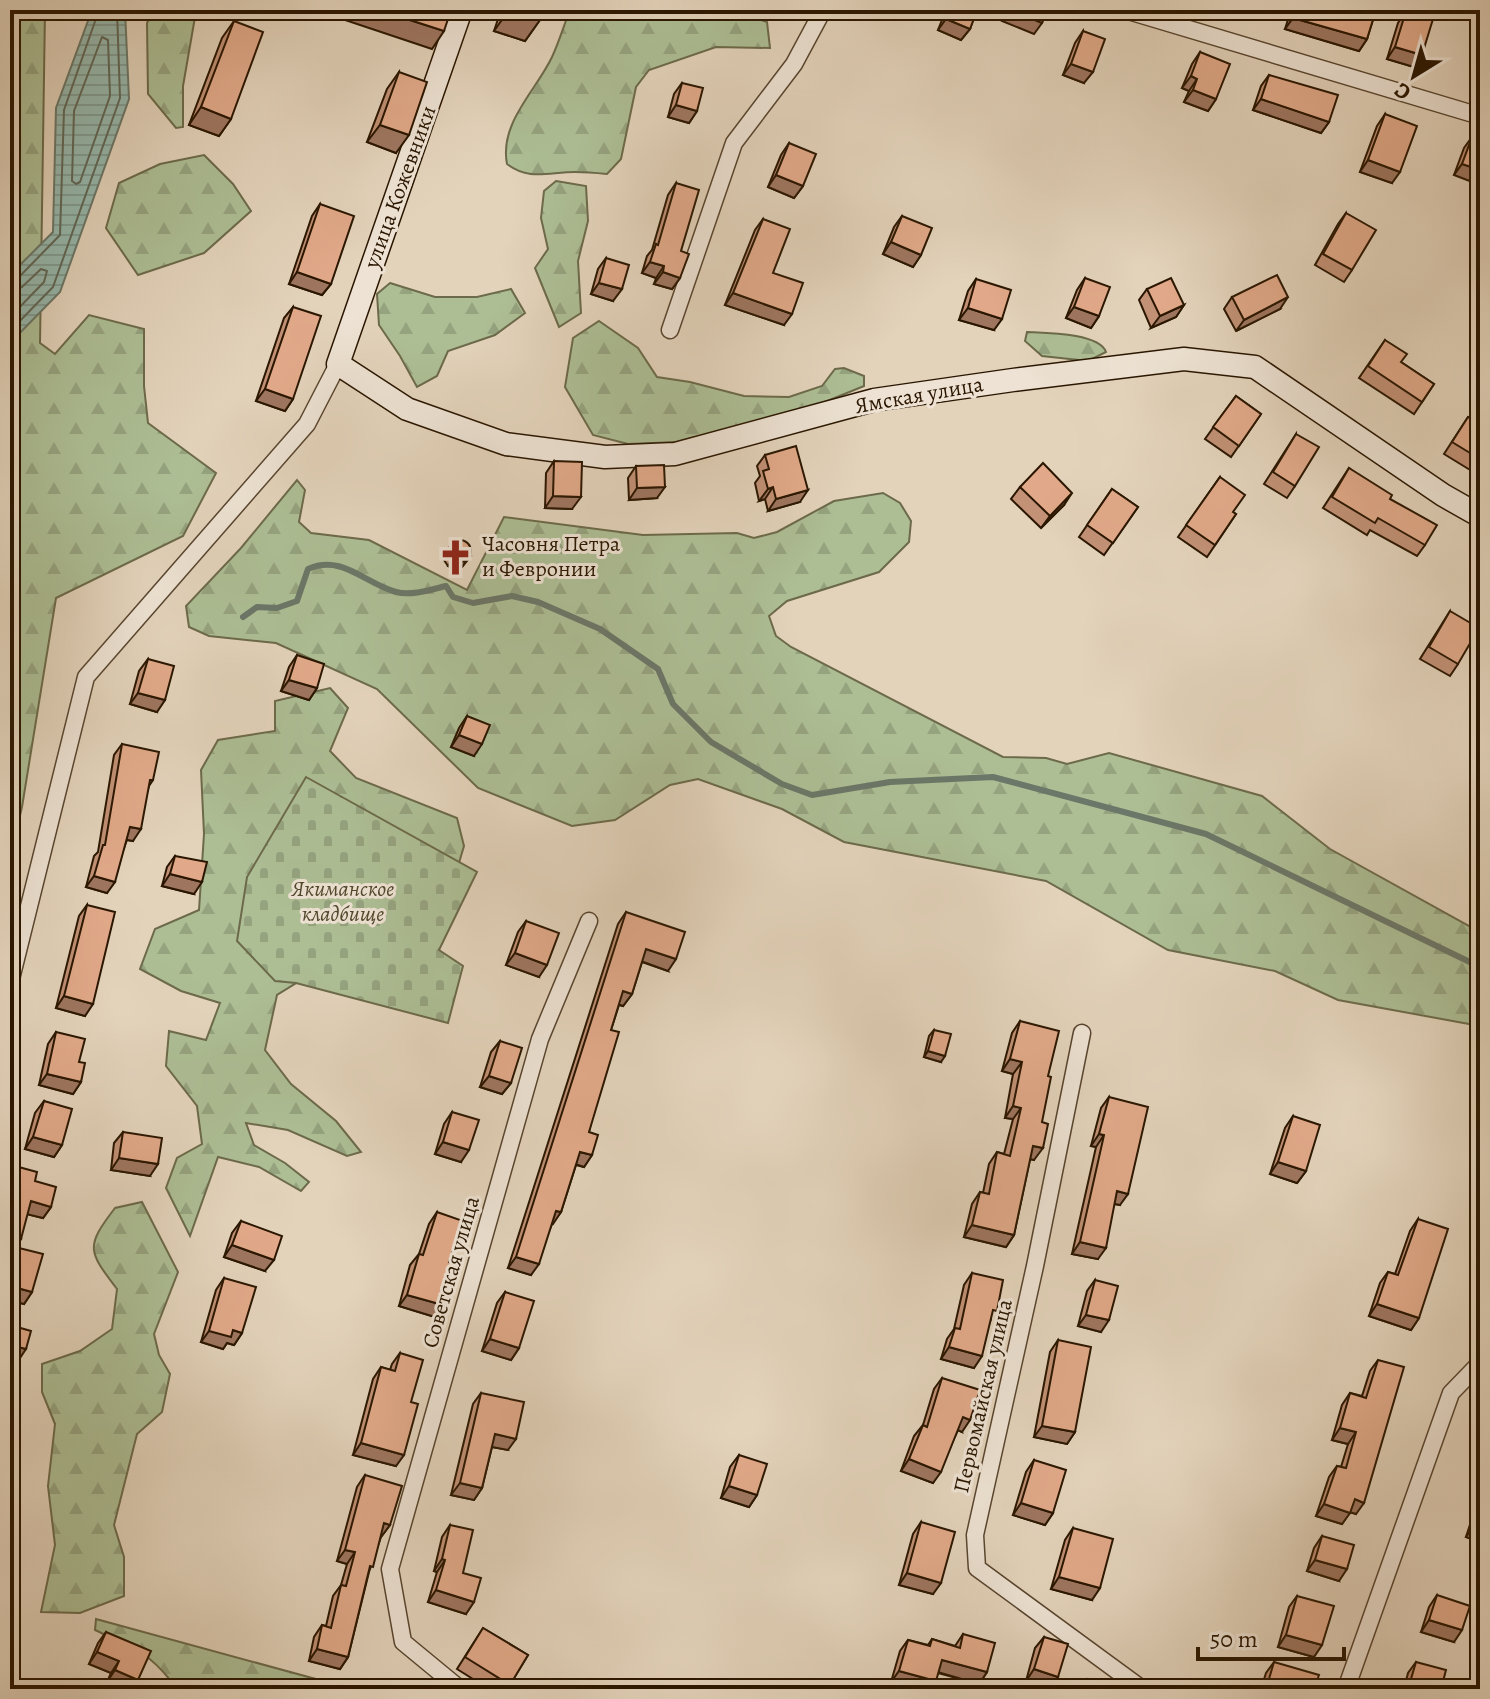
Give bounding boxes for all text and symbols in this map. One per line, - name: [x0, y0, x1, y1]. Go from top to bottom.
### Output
- north arrow: [1374, 36, 1454, 116]
- text: С: [1388, 75, 1417, 107]
- street label: улица Кожевники: [356, 101, 443, 274]
- street label: Ямская улица: [852, 369, 986, 421]
- place label: Часовня Петра и Февронии: [482, 529, 621, 584]
- church icon: Часовня Петра и Февронии: [437, 538, 475, 576]
- park label: Якиманское кладбище: [291, 874, 394, 929]
- street label: Советская улица: [415, 1192, 487, 1351]
- street label: Первомайская улица: [946, 1295, 1020, 1496]
- scale bar: [1198, 1611, 1344, 1661]
- text: 50 m: [1210, 1623, 1258, 1655]

